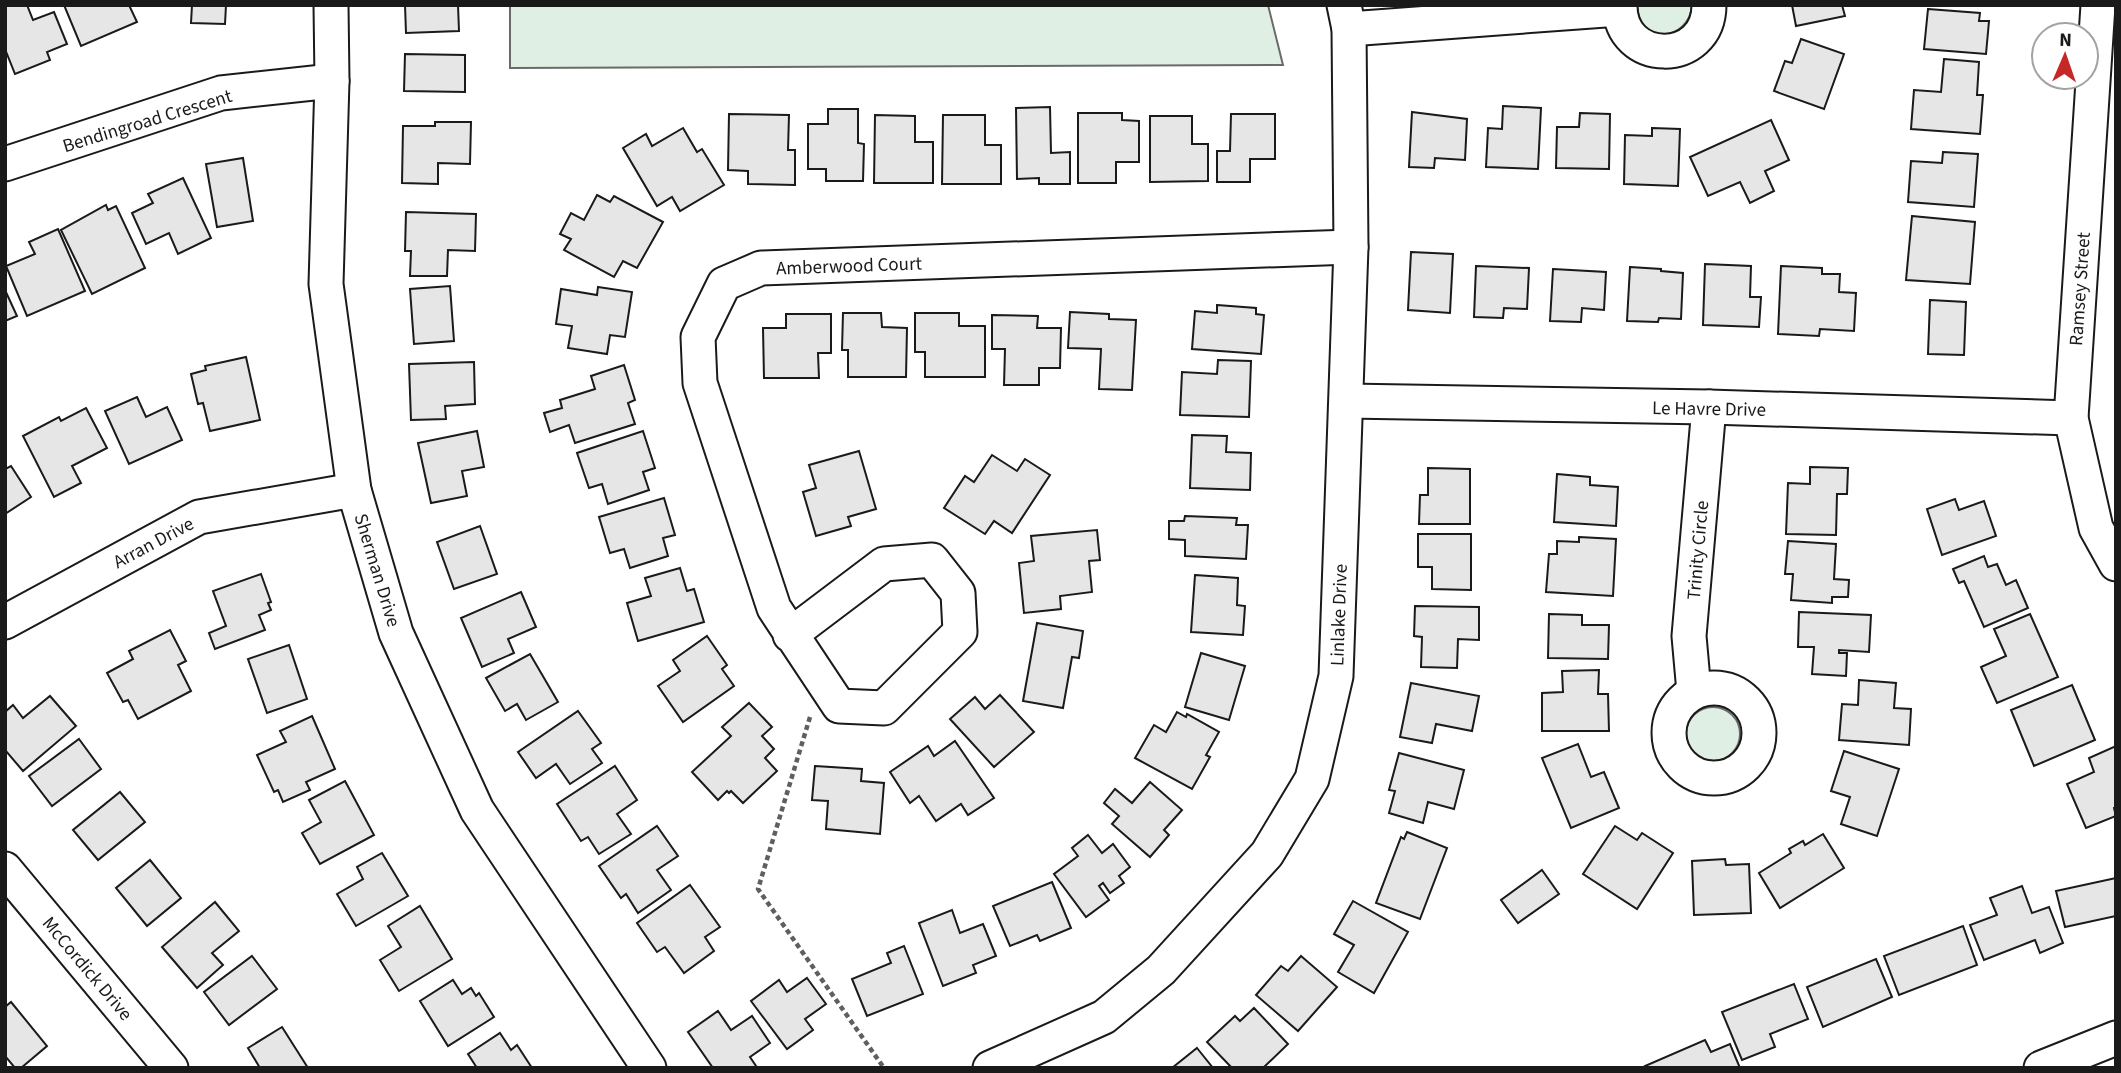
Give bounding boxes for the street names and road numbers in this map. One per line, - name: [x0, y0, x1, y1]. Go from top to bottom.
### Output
- street label: Bendingroad Crescent: [59, 83, 236, 160]
- street label: Ramsey Street: [2063, 231, 2098, 347]
- street label: Amberwood Court: [776, 250, 923, 283]
- street label: Le Havre Drive: [1652, 395, 1766, 424]
- street label: Trinity Circle: [1681, 499, 1716, 601]
- street label: Sherman Drive: [347, 510, 407, 630]
- street label: Arran Drive: [109, 511, 199, 576]
- street label: Linlake Drive: [1324, 564, 1355, 667]
- street label: McCordick Drive: [35, 911, 138, 1027]

